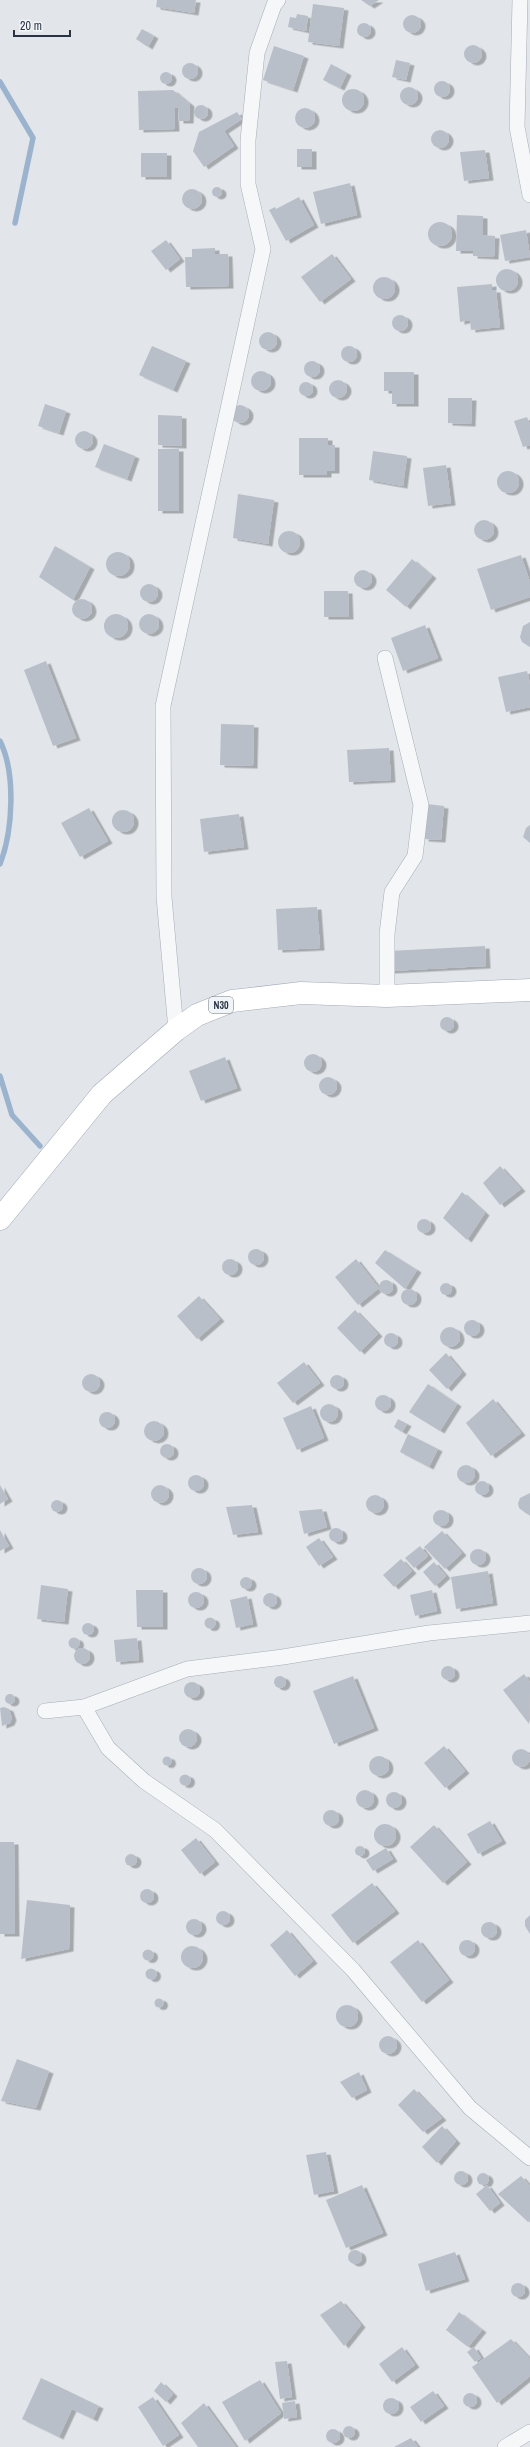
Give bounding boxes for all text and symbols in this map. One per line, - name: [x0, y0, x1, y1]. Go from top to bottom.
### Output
- scale bar: [14, 12, 70, 38]
- text: 20 m: [20, 18, 42, 34]
- road number: N30: [209, 997, 233, 1013]

